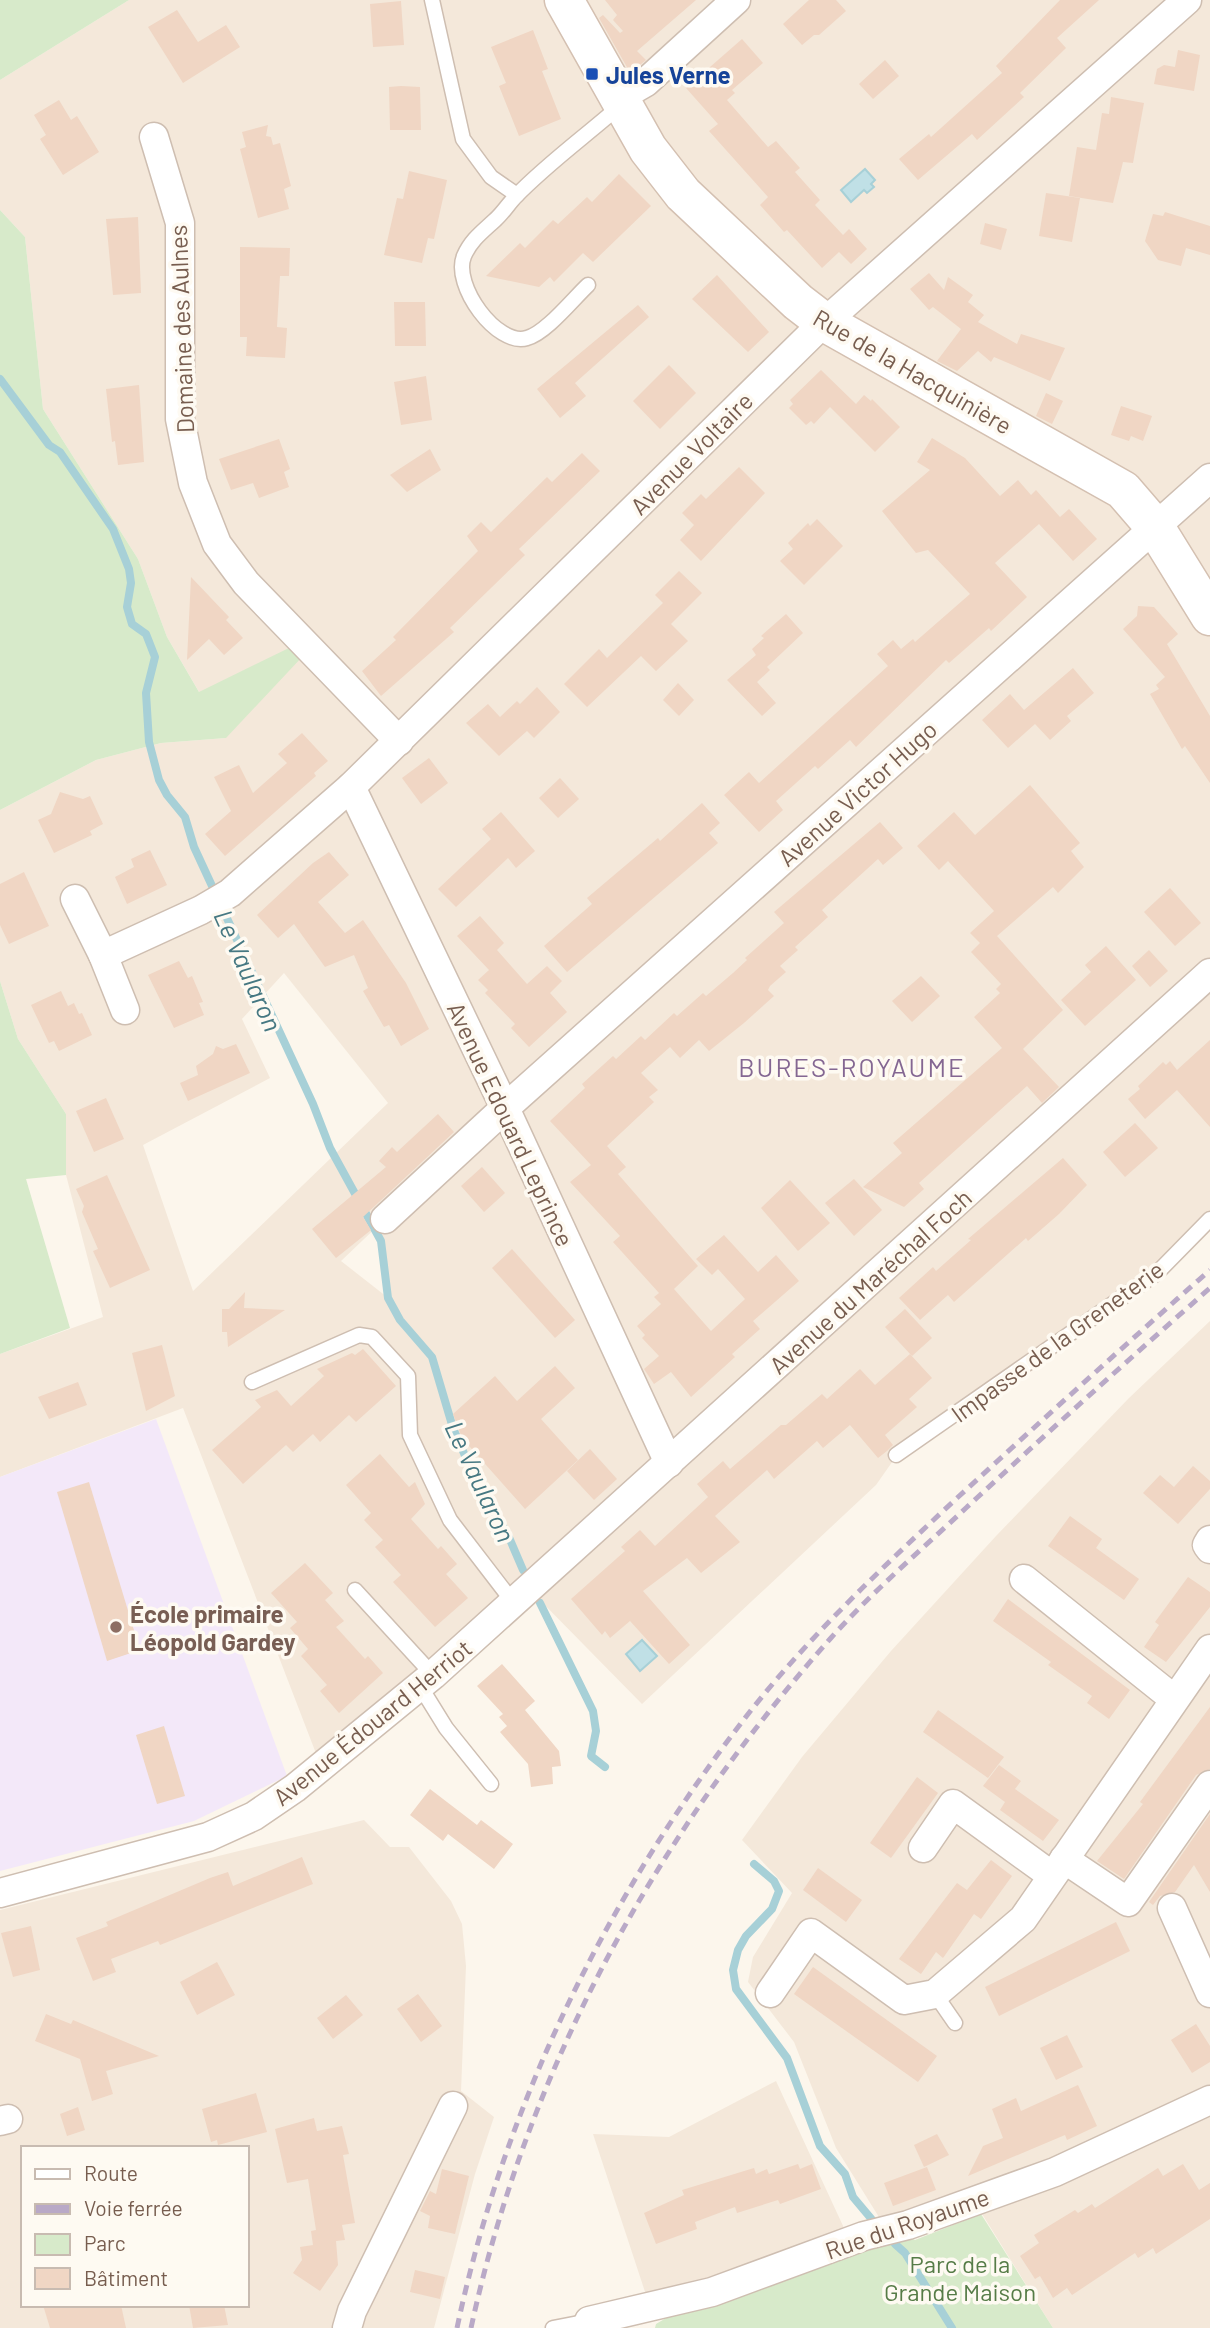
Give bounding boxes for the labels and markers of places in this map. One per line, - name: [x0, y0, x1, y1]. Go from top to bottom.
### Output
- place label: Jules Verne: [606, 60, 731, 89]
- marker: Jules Verne: [584, 66, 600, 82]
- place label: École primaire Léopold Gardey: [130, 1599, 296, 1656]
- marker: École primaire Léopold Gardey: [108, 1619, 124, 1635]

